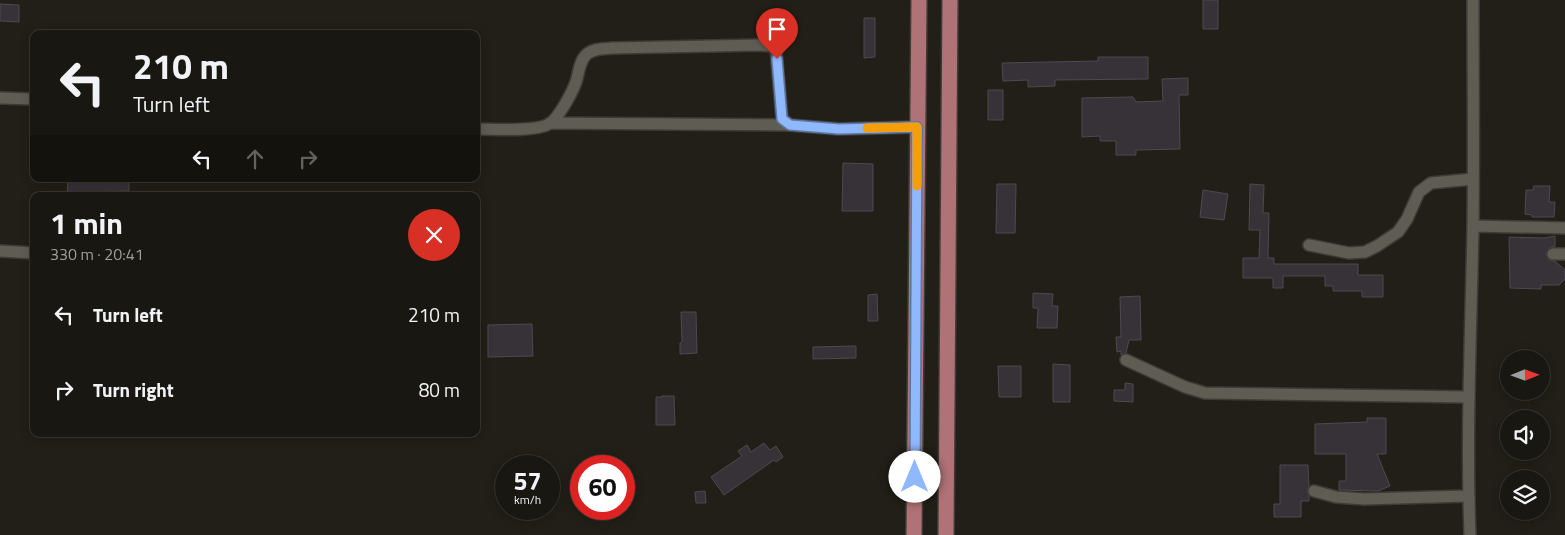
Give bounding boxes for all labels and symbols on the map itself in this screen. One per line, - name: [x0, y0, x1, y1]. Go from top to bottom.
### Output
- pin: [756, 8, 798, 59]
- north arrow: [1500, 350, 1550, 400]
- position arrow: [888, 450, 940, 502]
- speed limit sign: 60: [570, 455, 635, 520]

